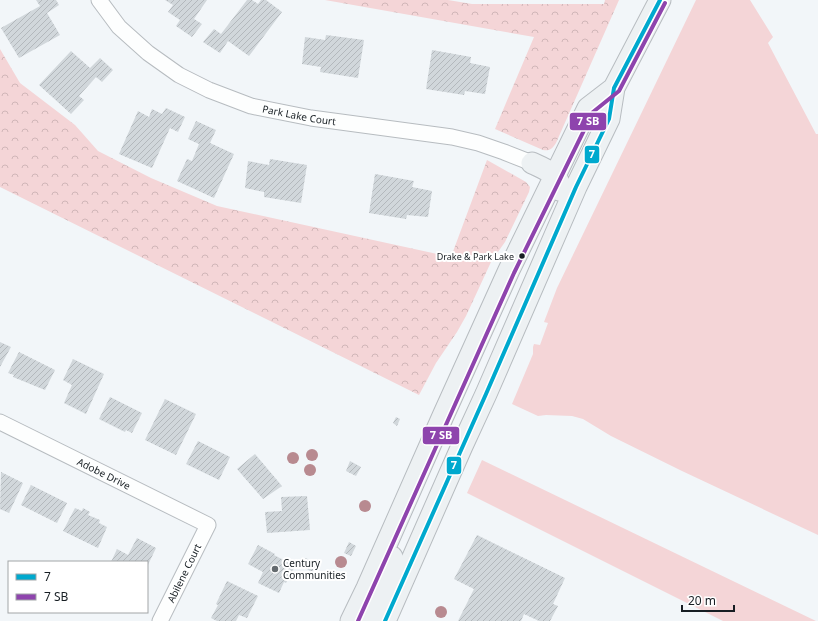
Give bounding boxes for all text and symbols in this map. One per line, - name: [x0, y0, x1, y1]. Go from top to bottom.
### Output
- street label: Park Lake Court: [261, 101, 337, 128]
- line badge: 7 SB: [569, 112, 607, 131]
- text: 7 SB: [577, 113, 599, 128]
- line badge: 7: [584, 145, 600, 164]
- text: 7: [589, 146, 595, 161]
- place label: Drake & Park Lake: [437, 250, 514, 263]
- marker: Drake & Park Lake: [517, 251, 527, 261]
- line badge: 7 SB: [422, 426, 460, 445]
- text: 7 SB: [430, 427, 452, 442]
- street label: Adobe Drive: [75, 454, 133, 493]
- line badge: 7: [446, 456, 462, 475]
- text: 7: [451, 457, 457, 472]
- street label: Abilene Court: [164, 541, 204, 605]
- place label: Century Communities: [283, 556, 346, 582]
- legend: [8, 561, 148, 613]
- marker: Century Communities: [270, 564, 280, 574]
- text: 7: [44, 568, 51, 585]
- scale bar: [682, 587, 734, 613]
- text: 7 SB: [44, 588, 69, 605]
- text: 20 m: [688, 592, 716, 609]

